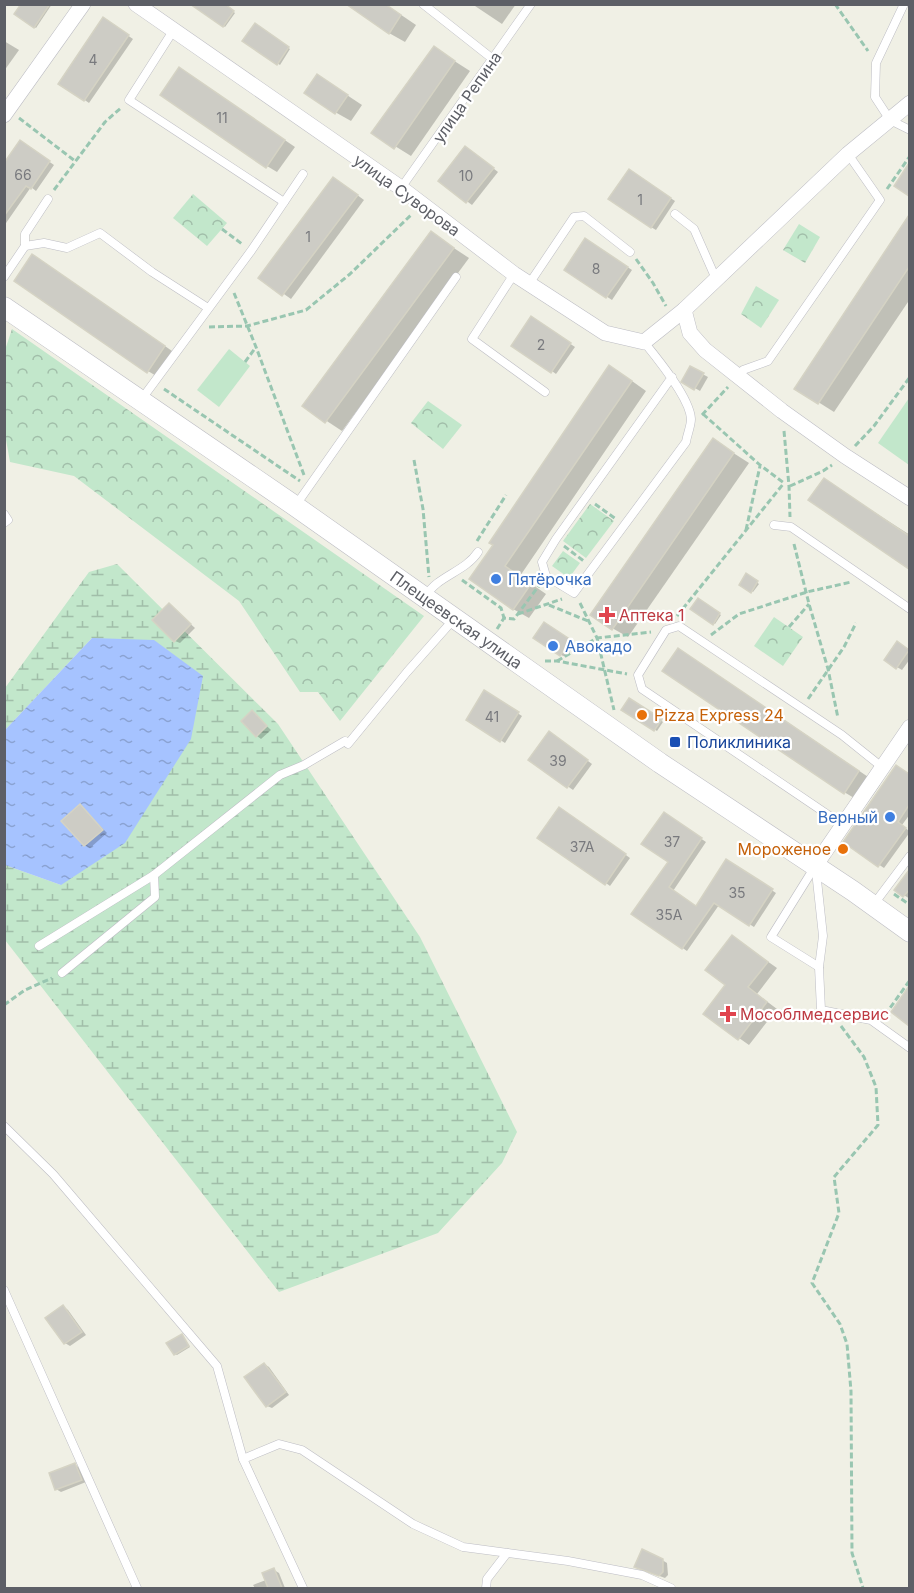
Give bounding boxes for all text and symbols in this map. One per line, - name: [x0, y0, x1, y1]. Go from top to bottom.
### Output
- street label: улица Репина: [428, 48, 506, 146]
- house number: 4: [88, 51, 98, 68]
- house number: 11: [216, 109, 228, 126]
- street label: улица Суворова: [350, 150, 464, 240]
- house number: 66: [14, 166, 32, 183]
- house number: 10: [459, 167, 473, 184]
- house number: 1: [637, 191, 643, 208]
- house number: 1: [305, 228, 311, 245]
- house number: 8: [592, 260, 600, 277]
- house number: 2: [537, 336, 545, 353]
- street label: Плещеевская улица: [387, 566, 526, 673]
- place label: Пятёрочка: [508, 569, 592, 589]
- marker: Пятёрочка: [489, 572, 503, 586]
- place label: Аптека 1: [619, 605, 685, 625]
- marker: Аптека 1: [600, 608, 614, 622]
- place label: Авокадо: [565, 636, 632, 656]
- marker: Авокадо: [546, 639, 560, 653]
- place label: Pizza Express 24: [654, 705, 784, 725]
- house number: 41: [485, 708, 499, 725]
- marker: Pizza Express 24: [635, 708, 649, 722]
- place label: Поликлиника: [687, 732, 791, 752]
- marker: Поликлиника: [668, 735, 682, 749]
- house number: 39: [549, 752, 567, 769]
- place label: Верный: [818, 807, 878, 827]
- marker: Верный: [883, 810, 897, 824]
- house number: 37: [664, 833, 680, 850]
- house number: 37А: [570, 838, 595, 855]
- place label: Мороженое: [738, 839, 831, 859]
- marker: Мороженое: [836, 842, 850, 856]
- house number: 35: [728, 884, 746, 901]
- house number: 35А: [656, 906, 683, 923]
- place label: Мособлмедсервис: [740, 1004, 889, 1024]
- marker: Мособлмедсервис: [721, 1007, 735, 1021]

